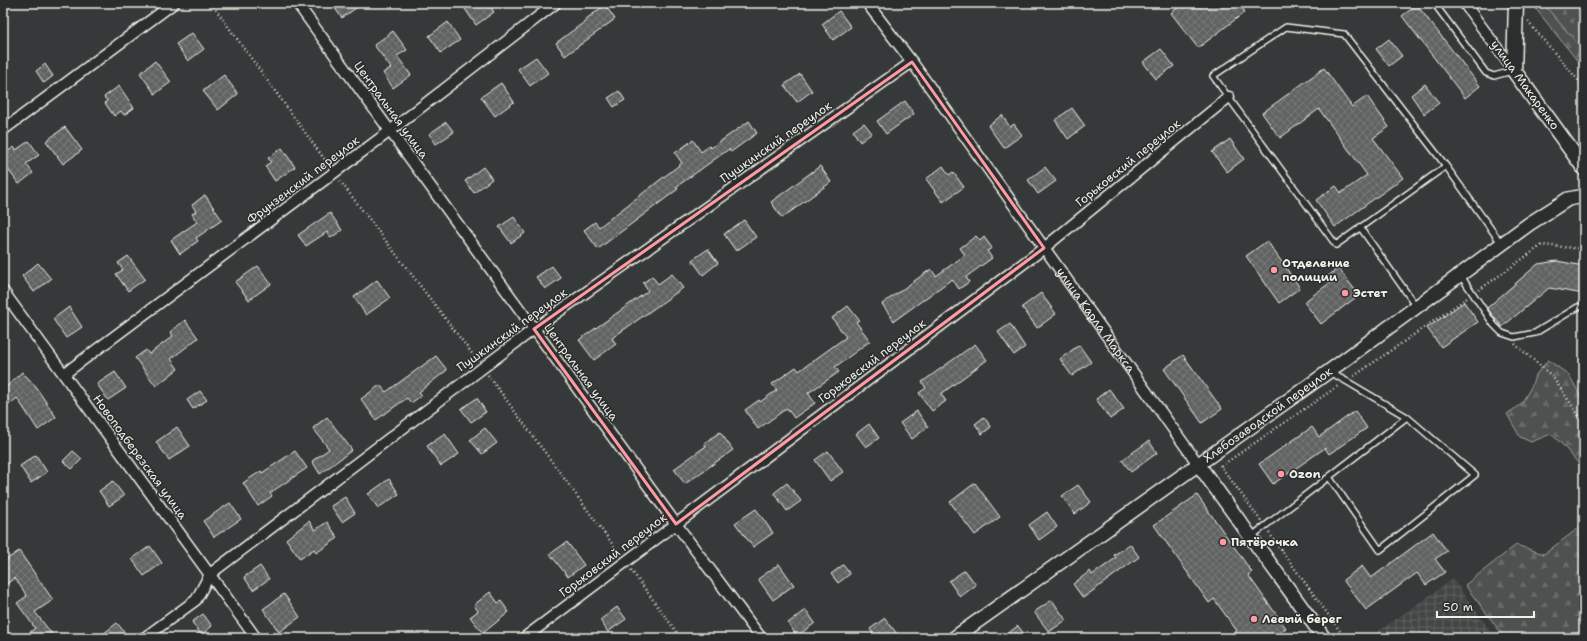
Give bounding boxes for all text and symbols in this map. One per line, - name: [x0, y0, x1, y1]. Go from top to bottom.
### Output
- street label: улица Макаренко: [1487, 37, 1563, 133]
- street label: Центральная улица: [350, 58, 432, 162]
- street label: Пушкинский переулок: [717, 97, 835, 186]
- street label: Горьковский переулок: [1072, 115, 1184, 210]
- street label: Фрунзенский переулок: [244, 132, 363, 228]
- place label: Отделение полиции: [1282, 255, 1350, 285]
- street label: улица Карла Маркса: [1053, 264, 1139, 376]
- marker: Отделение полиции: [1269, 265, 1279, 275]
- street label: Пушкинский переулок: [454, 284, 571, 375]
- place label: Эстет: [1353, 285, 1388, 301]
- marker: Эстет: [1340, 288, 1350, 298]
- street label: Горьковский переулок: [815, 315, 929, 407]
- street label: Центральная улица: [540, 320, 622, 424]
- street label: Хлебозаводской переулок: [1200, 363, 1336, 466]
- street label: Новоподберезская улица: [89, 391, 191, 523]
- place label: Ozon: [1289, 466, 1321, 482]
- marker: Ozon: [1276, 469, 1286, 479]
- street label: Горьковский переулок: [556, 509, 670, 601]
- place label: Пятёрочка: [1231, 534, 1299, 550]
- marker: Пятёрочка: [1218, 537, 1228, 547]
- scale bar: [1437, 593, 1534, 619]
- text: 50 m: [1443, 599, 1473, 615]
- place label: Левый берег: [1262, 611, 1343, 627]
- marker: Левый берег: [1249, 614, 1259, 624]

